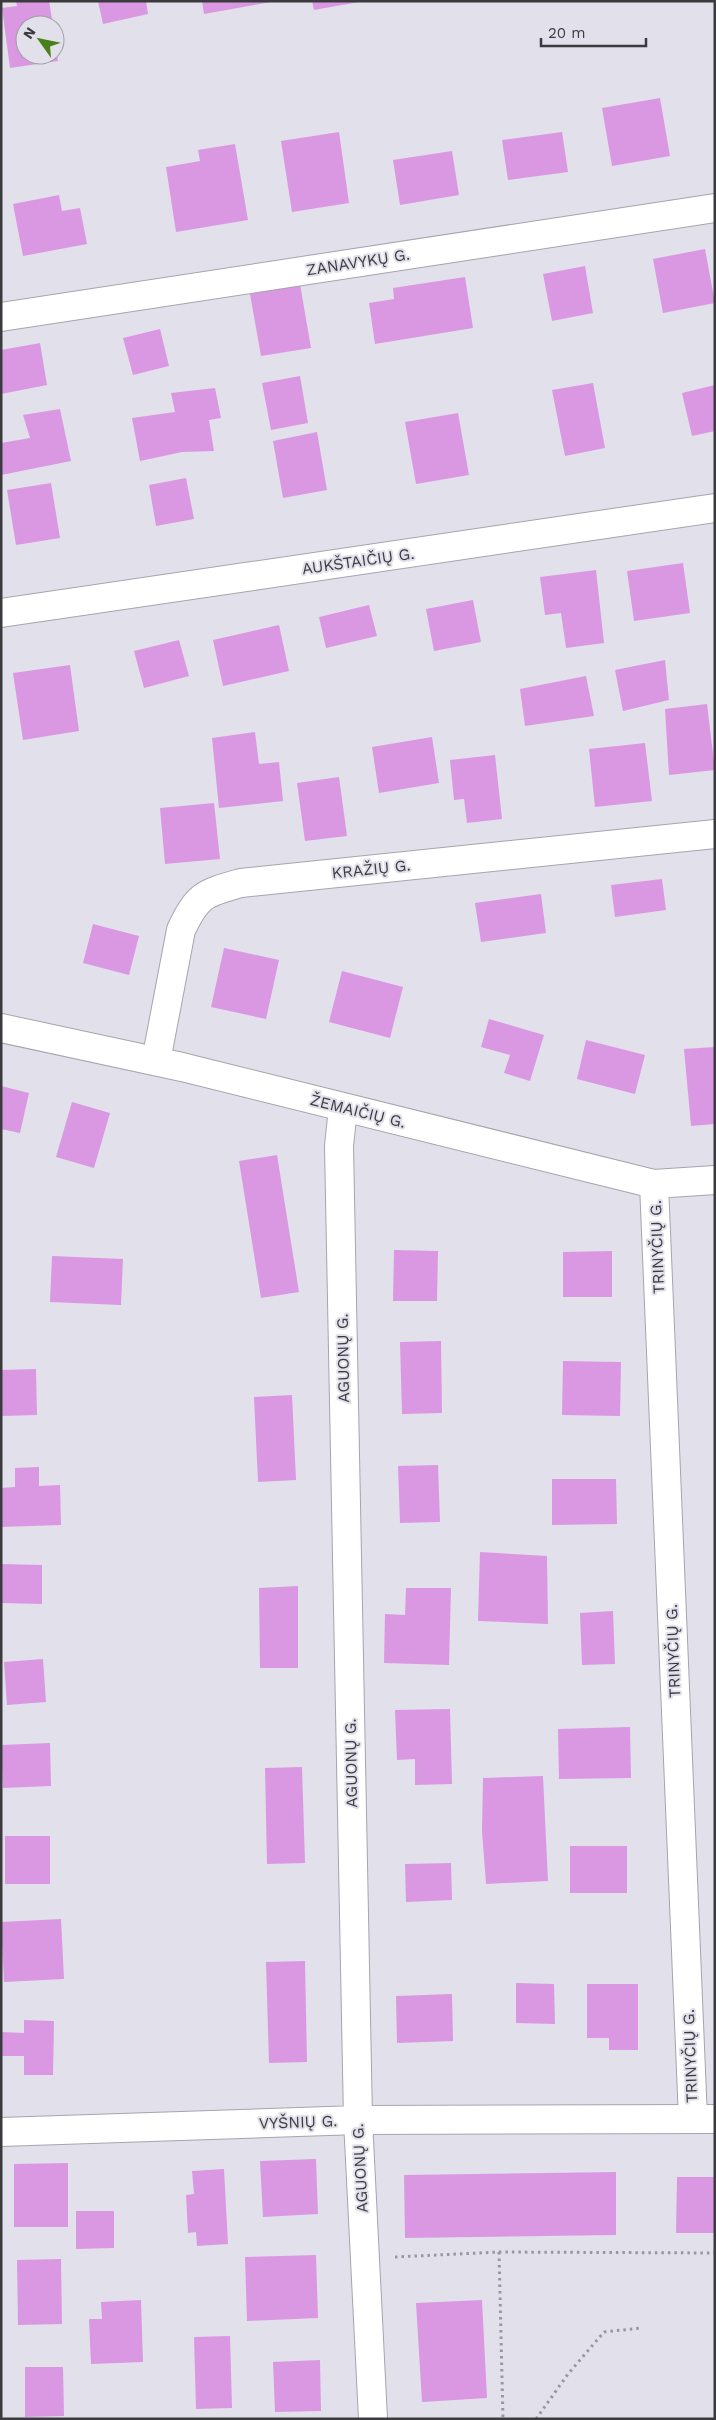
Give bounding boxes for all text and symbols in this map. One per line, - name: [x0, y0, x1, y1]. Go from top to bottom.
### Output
- north arrow: [15, 15, 65, 65]
- scale bar: [541, 15, 646, 47]
- text: N: [20, 24, 39, 42]
- text: 20 m: [548, 24, 586, 42]
- street label: ZANAVYKŲ G.: [305, 244, 411, 280]
- street label: AUKŠTAIČIŲ G.: [301, 544, 415, 578]
- street label: KRAŽIŲ G.: [331, 855, 411, 883]
- street label: ŽEMAIČIŲ G.: [308, 1090, 408, 1132]
- street label: TRINYČIŲ G.: [646, 1200, 668, 1294]
- street label: AGUONŲ G.: [333, 1313, 353, 1403]
- street label: TRINYČIŲ G.: [662, 1604, 684, 1698]
- street label: AGUONŲ G.: [341, 1718, 361, 1808]
- street label: TRINYČIŲ G.: [679, 2009, 701, 2103]
- street label: VYŠNIŲ G.: [258, 2111, 338, 2133]
- street label: AGUONŲ G.: [348, 2123, 372, 2213]

